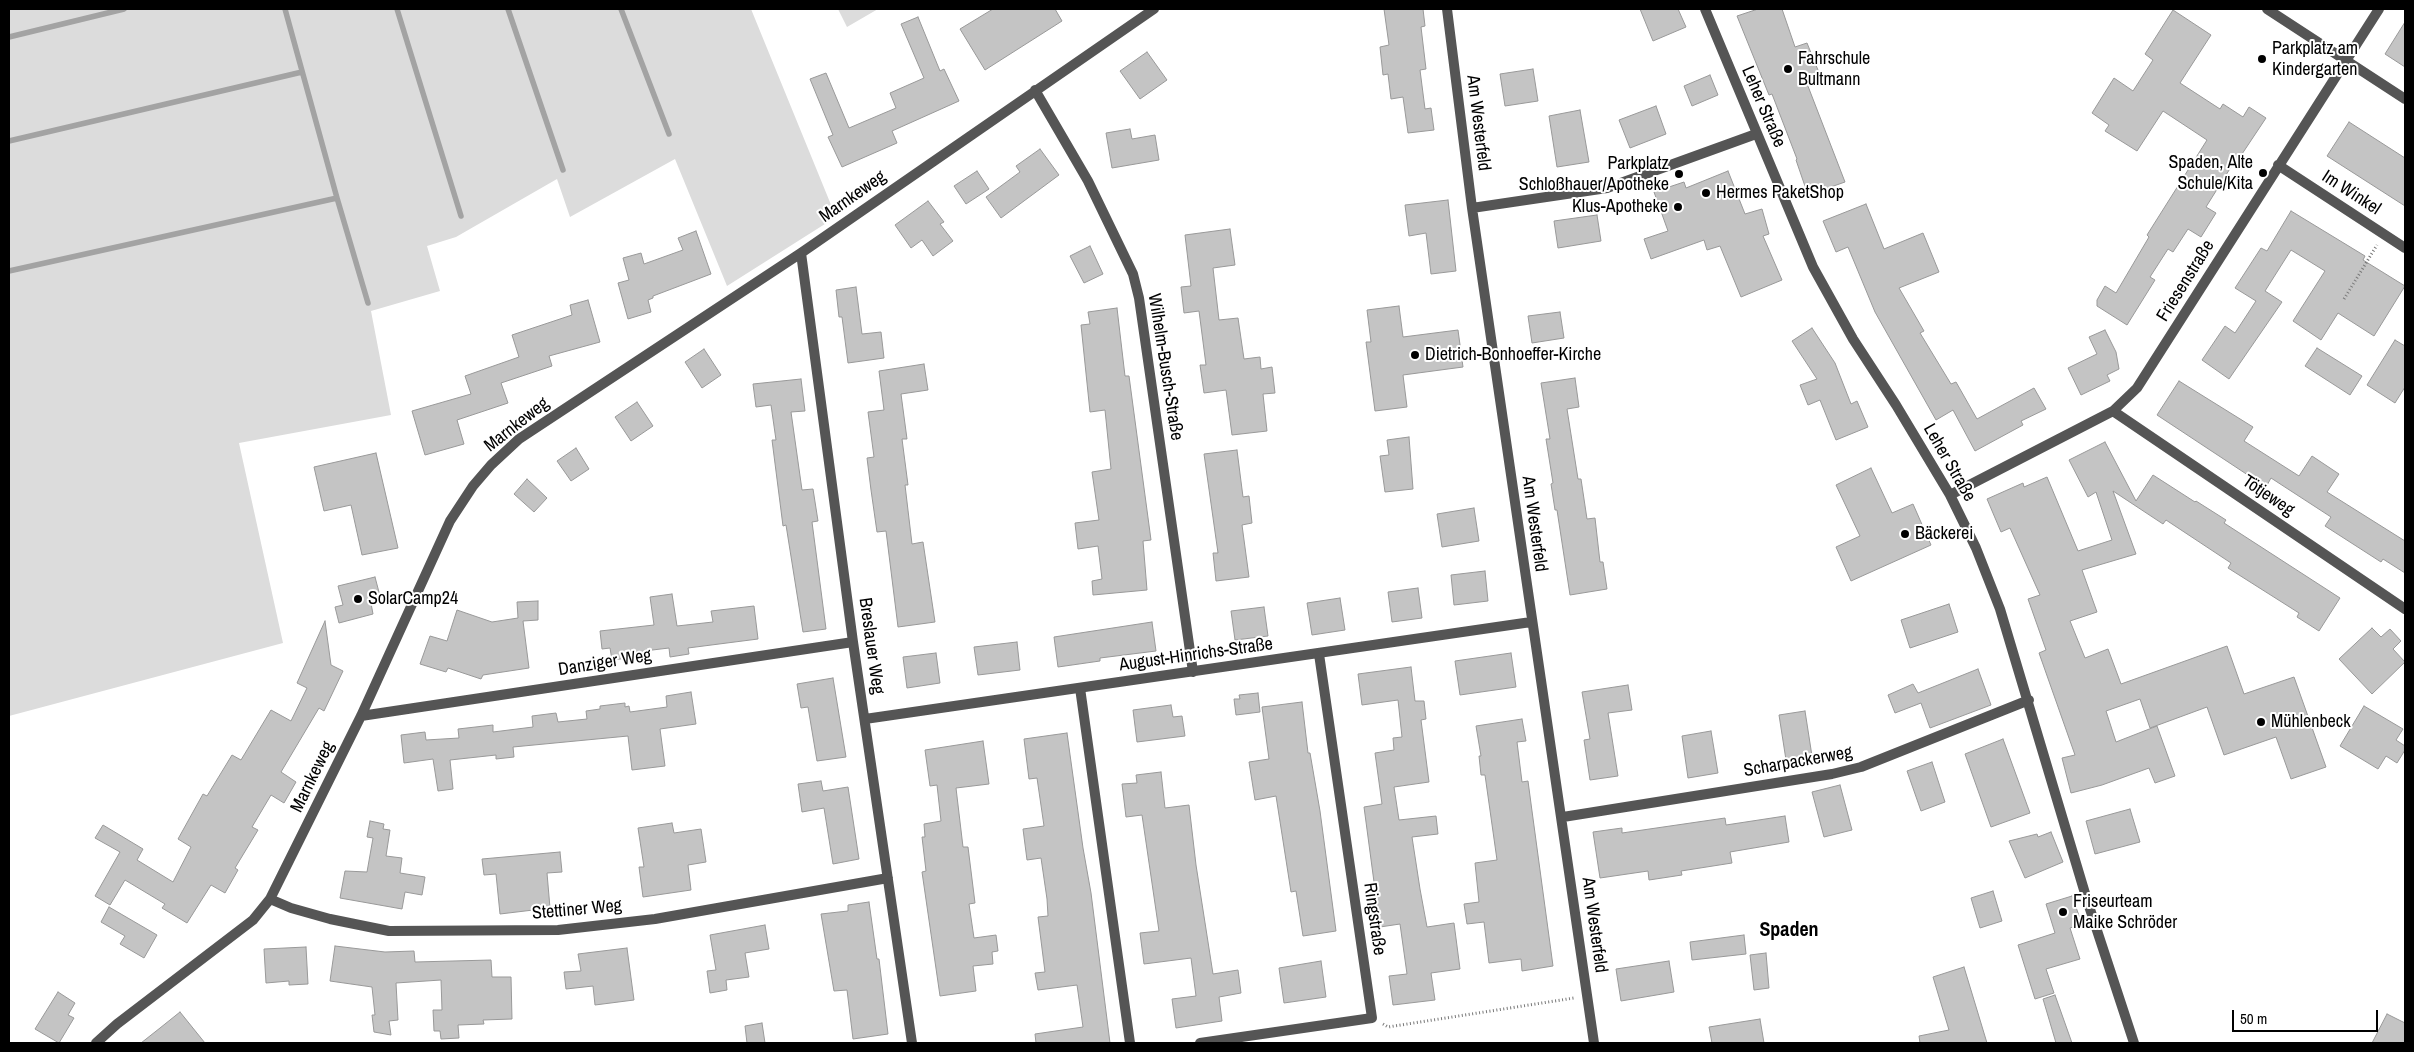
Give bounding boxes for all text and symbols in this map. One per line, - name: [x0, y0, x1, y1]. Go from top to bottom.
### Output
- place label: Parkplatz am Kindergarten: [2272, 38, 2358, 80]
- place label: Fahrschule Bultmann: [1798, 48, 1870, 90]
- marker: Parkplatz am Kindergarten: [2256, 53, 2268, 65]
- street label: Leher Straße: [1736, 63, 1790, 151]
- marker: Fahrschule Bultmann: [1782, 63, 1794, 75]
- street label: Am Westerfeld: [1461, 74, 1495, 172]
- place label: Spaden, Alte Schule/Kita: [2168, 152, 2253, 194]
- place label: Parkplatz Schloßhauer/Apotheke: [1519, 153, 1669, 195]
- street label: Marnkeweg: [816, 166, 890, 228]
- street label: Im Winkel: [2318, 166, 2384, 220]
- marker: Spaden, Alte Schule/Kita: [2257, 167, 2269, 179]
- marker: Parkplatz Schloßhauer/Apotheke: [1673, 168, 1685, 180]
- place label: Hermes PaketShop: [1716, 182, 1844, 204]
- marker: Hermes PaketShop: [1700, 187, 1712, 199]
- place label: Klus-Apotheke: [1572, 196, 1668, 218]
- marker: Klus-Apotheke: [1672, 201, 1684, 213]
- street label: Friesenstraße: [2152, 236, 2220, 326]
- street label: Wilhelm-Busch-Straße: [1143, 292, 1187, 442]
- place label: Dietrich-Bonhoeffer-Kirche: [1425, 344, 1601, 366]
- marker: Dietrich-Bonhoeffer-Kirche: [1409, 349, 1421, 361]
- street label: Marnkeweg: [480, 393, 554, 457]
- street label: Leher Straße: [1918, 420, 1980, 506]
- street label: Tötjeweg: [2238, 471, 2298, 521]
- street label: Am Westerfeld: [1517, 475, 1551, 573]
- place label: Bäckerei: [1915, 523, 1973, 545]
- marker: Bäckerei: [1899, 528, 1911, 540]
- place label: SolarCamp24: [368, 588, 458, 610]
- marker: SolarCamp24: [352, 593, 364, 605]
- street label: Breslauer Weg: [854, 596, 888, 696]
- street label: August-Hinrichs-Straße: [1118, 634, 1274, 676]
- street label: Danziger Weg: [557, 645, 653, 681]
- place label: Mühlenbeck: [2271, 711, 2351, 733]
- marker: Mühlenbeck: [2255, 716, 2267, 728]
- street label: Marnkeweg: [287, 738, 339, 816]
- street label: Scharpackerweg: [1742, 742, 1854, 782]
- street label: Am Westerfeld: [1577, 876, 1611, 974]
- street label: Ringstraße: [1358, 881, 1390, 957]
- place label: Friseurteam Maike Schröder: [2073, 891, 2177, 934]
- street label: Stettiner Weg: [531, 895, 623, 925]
- marker: Friseurteam Maike Schröder: [2057, 906, 2069, 918]
- district label: Spaden: [1759, 919, 1819, 943]
- scale bar: [2234, 1000, 2380, 1032]
- text: 50 m: [2240, 1008, 2267, 1029]

